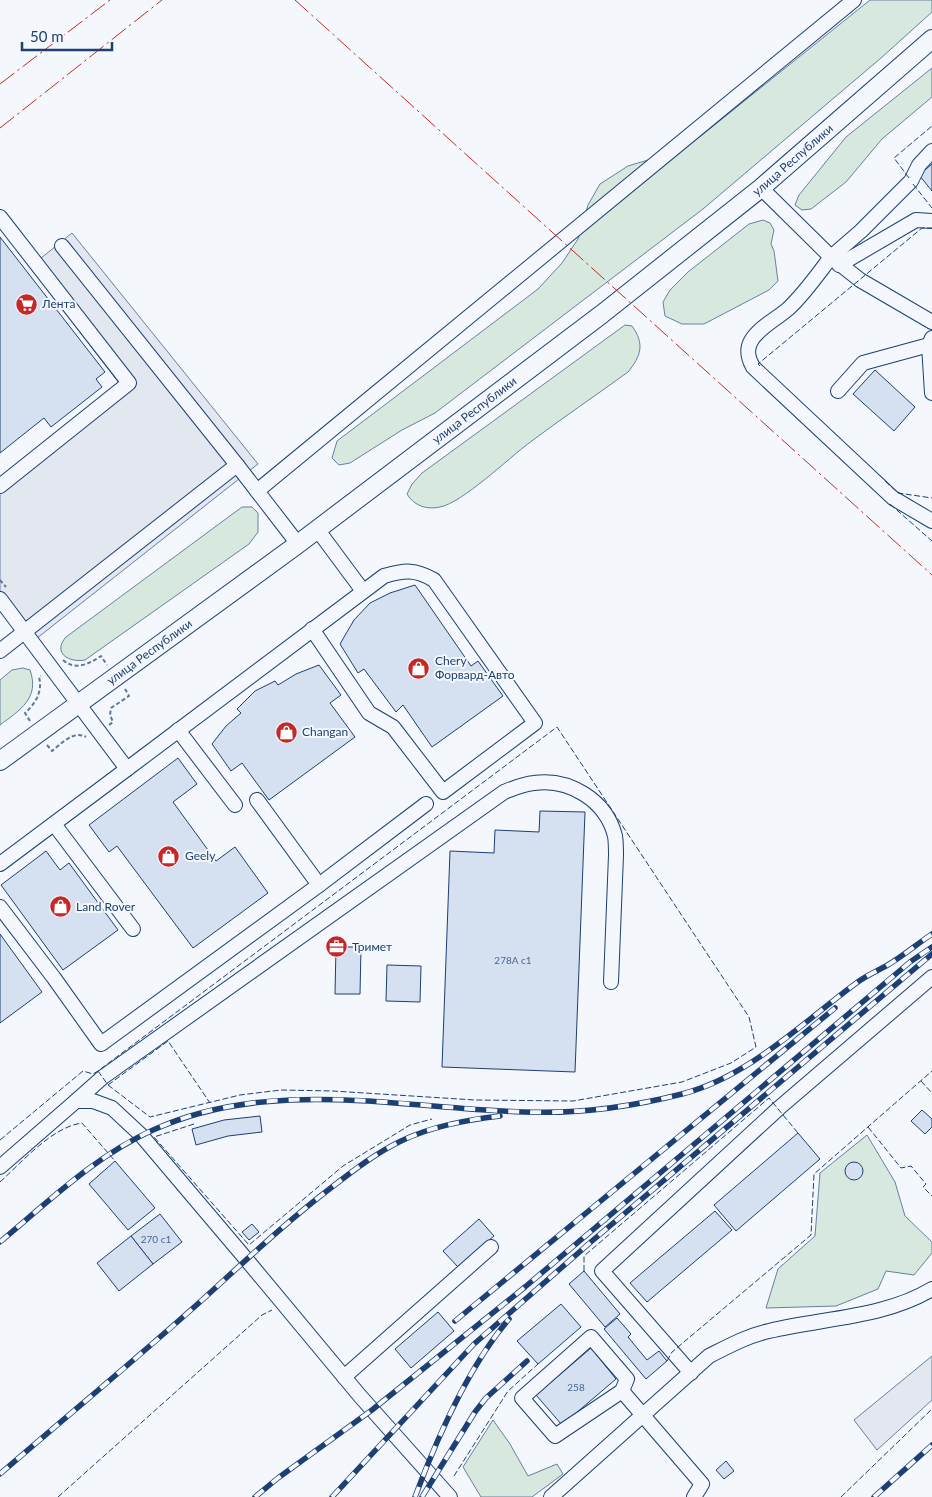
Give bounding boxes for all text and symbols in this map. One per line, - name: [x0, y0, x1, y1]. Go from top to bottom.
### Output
- scale bar: [22, 20, 112, 52]
- text: 50 m: [30, 27, 64, 45]
- street label: улица Республики: [749, 121, 836, 199]
- supermarket icon: Лента: [14, 292, 38, 316]
- place label: Лента: [41, 296, 76, 311]
- street label: улица Республики: [429, 373, 519, 447]
- street label: улица Республики: [104, 616, 195, 688]
- place label: Chery Форвард-Авто: [435, 653, 515, 682]
- shop icon: Chery Форвард-Авто: [407, 656, 431, 680]
- shop icon: Changan: [274, 720, 298, 744]
- place label: Changan: [302, 724, 348, 739]
- shop icon: Geely: [157, 844, 181, 868]
- place label: Geely: [185, 848, 216, 863]
- shop icon: Land Rover: [48, 895, 72, 919]
- place label: Land Rover: [76, 899, 136, 914]
- office icon: Тримет: [324, 935, 348, 959]
- place label: Тримет: [352, 939, 392, 954]
- house number: 278А с1: [494, 954, 532, 966]
- house number: 270 с1: [141, 1233, 171, 1245]
- house number: 258: [567, 1381, 585, 1393]

